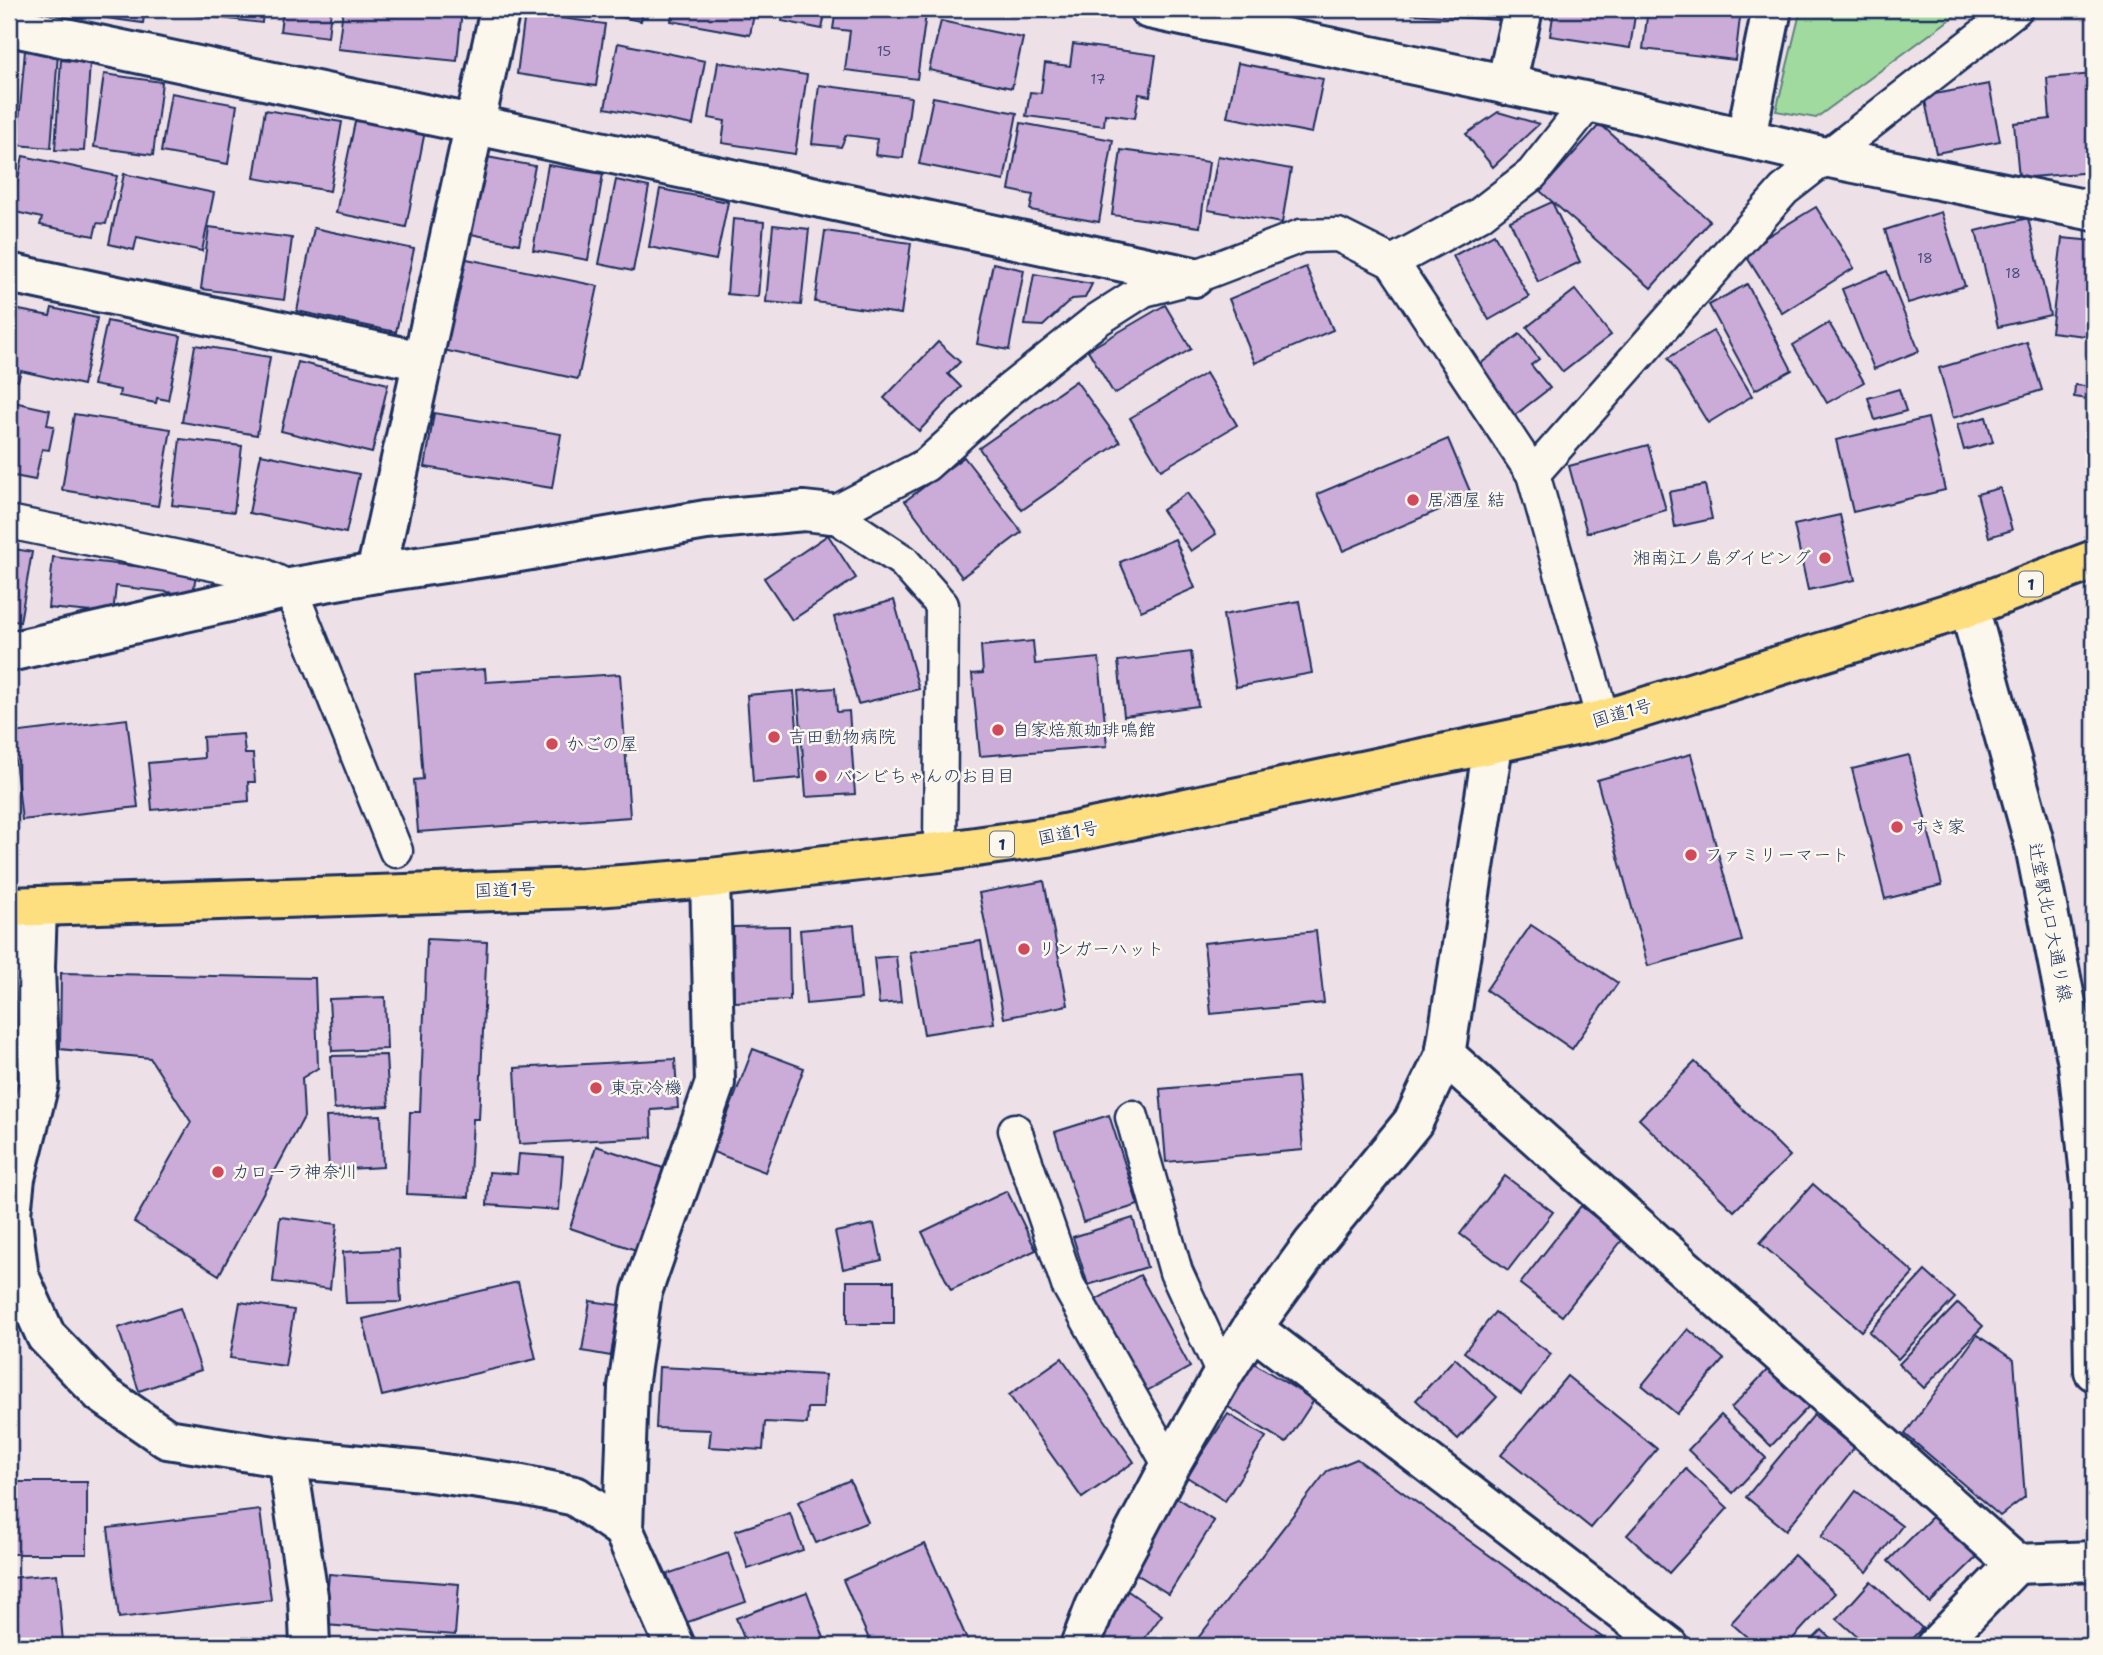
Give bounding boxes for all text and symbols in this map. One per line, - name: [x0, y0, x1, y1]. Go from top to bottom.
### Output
- house number: 15: [877, 42, 891, 60]
- house number: 17: [1091, 70, 1105, 88]
- house number: 18: [1917, 249, 1933, 267]
- house number: 18: [2005, 264, 2021, 282]
- place label: 居酒屋 結: [1427, 488, 1505, 512]
- marker: 居酒屋 結: [1405, 492, 1421, 508]
- place label: 湘南江ノ島ダイビング: [1633, 546, 1811, 570]
- marker: 湘南江ノ島ダイビング: [1817, 550, 1833, 566]
- road number: 1: [2019, 572, 2043, 596]
- street label: 国道1号: [1589, 693, 1655, 733]
- place label: 自家焙煎珈琲鳴館: [1012, 718, 1156, 742]
- marker: 自家焙煎珈琲鳴館: [990, 722, 1006, 738]
- place label: 吉田動物病院: [788, 725, 896, 749]
- marker: 吉田動物病院: [766, 729, 782, 745]
- place label: かごの屋: [566, 732, 638, 756]
- marker: かごの屋: [544, 736, 560, 752]
- place label: バンビちゃんのお目目: [835, 764, 1015, 788]
- marker: バンビちゃんのお目目: [813, 768, 829, 784]
- street label: 国道1号: [1036, 815, 1100, 851]
- place label: すき家: [1911, 815, 1965, 839]
- marker: すき家: [1889, 819, 1905, 835]
- road number: 1: [990, 832, 1014, 856]
- street label: 辻堂駅北口大通り線: [2023, 840, 2077, 1004]
- place label: ファミリーマート: [1705, 843, 1849, 867]
- marker: ファミリーマート: [1683, 847, 1699, 863]
- street label: 国道1号: [474, 877, 536, 903]
- place label: リンガーハット: [1038, 937, 1164, 961]
- marker: リンガーハット: [1016, 941, 1032, 957]
- place label: 東京冷機: [610, 1076, 682, 1100]
- marker: 東京冷機: [588, 1080, 604, 1096]
- place label: カローラ神奈川: [232, 1160, 358, 1184]
- marker: カローラ神奈川: [210, 1164, 226, 1180]

